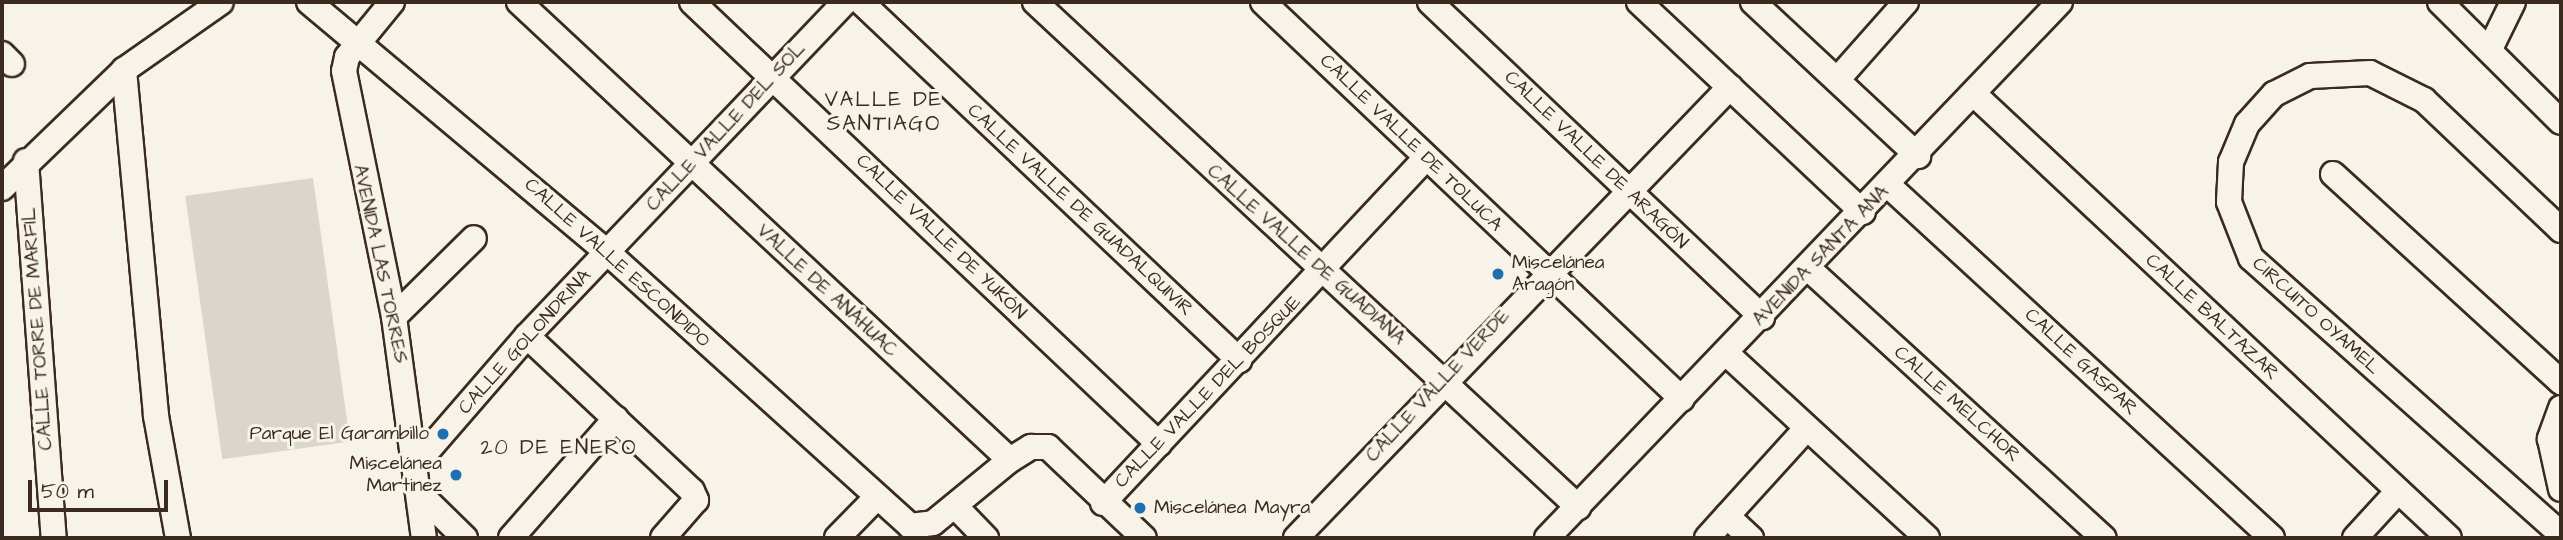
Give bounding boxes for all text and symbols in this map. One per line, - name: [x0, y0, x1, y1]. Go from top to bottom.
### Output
- street label: CALLE VALLE DEL SOL: [642, 38, 810, 216]
- street label: CALLE VALLE DE TOLUCA: [1315, 50, 1507, 236]
- street label: CALLE VALLE DE ARAGÓN: [1499, 66, 1693, 254]
- district label: VALLE DE SANTIAGO: [826, 87, 942, 137]
- street label: CALLE VALLE DE GUADALQUIVIR: [962, 99, 1198, 321]
- street label: CALLE VALLE DE YUKÓN: [851, 150, 1031, 324]
- street label: CALLE VALLE DE GUADIANA: [1202, 160, 1410, 350]
- street label: AVENIDA LAS TORRES: [348, 163, 412, 365]
- street label: CALLE VALLE ESCONDIDO: [520, 174, 714, 352]
- street label: AVENIDA SANTA ANA: [1748, 181, 1894, 331]
- street label: CALLE TORRE DE MARFIL: [18, 207, 58, 451]
- street label: VALLE DE ANÁHUAC: [752, 220, 902, 362]
- street label: CALLE BALTAZAR: [2141, 249, 2283, 385]
- place label: Miscelánea Aragón: [1512, 252, 1605, 296]
- street label: CIRCUITO OYAMEL: [2247, 253, 2385, 379]
- street label: CALLE GOLONDRINA: [454, 265, 596, 419]
- marker: Miscelánea Aragón: [1490, 266, 1506, 282]
- street label: CALLE VALLE DEL BOSQUE: [1110, 291, 1306, 493]
- street label: CALLE GASPAR: [2020, 304, 2142, 420]
- street label: CALLE VALLE VERDE: [1361, 305, 1515, 467]
- street label: CALLE MELCHOR: [1889, 341, 2025, 467]
- place label: Parque El Garambillo: [250, 423, 429, 445]
- marker: Parque El Garambillo: [435, 426, 451, 442]
- district label: 20 DE ENERO: [482, 435, 636, 461]
- place label: Miscelánea Martinez: [349, 453, 442, 497]
- scale bar: [32, 466, 172, 510]
- marker: Miscelánea Martinez: [448, 467, 464, 483]
- text: 50 m: [41, 477, 94, 506]
- place label: Miscelánea Mayra: [1154, 497, 1310, 519]
- marker: Miscelánea Mayra: [1132, 500, 1148, 516]

